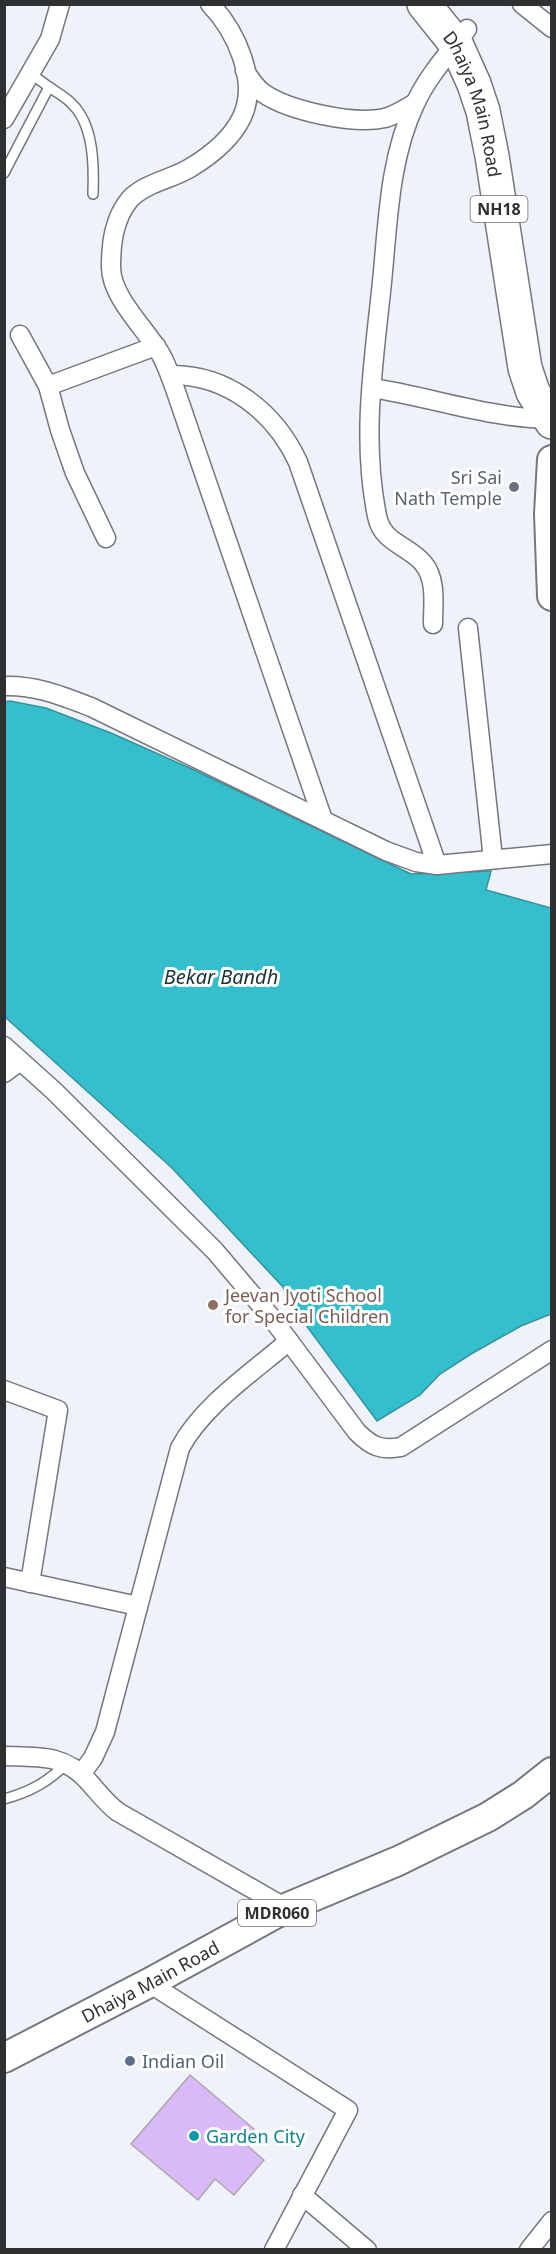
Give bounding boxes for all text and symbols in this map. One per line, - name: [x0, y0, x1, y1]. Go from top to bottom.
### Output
- street label: Dhaiya Main Road: [438, 26, 507, 179]
- road number: NH18: [470, 196, 528, 222]
- place label: Sri Sai Nath Temple: [394, 465, 502, 510]
- marker: Sri Sai Nath Temple: [507, 480, 521, 494]
- water label: Bekar Bandh: [164, 963, 278, 990]
- place label: Jeevan Jyoti School for Special Children: [223, 1283, 389, 1328]
- marker: Jeevan Jyoti School for Special Children: [206, 1298, 220, 1312]
- road number: MDR060: [238, 1900, 316, 1926]
- street label: Dhaiya Main Road: [77, 1935, 223, 2028]
- place label: Indian Oil: [142, 2049, 224, 2073]
- marker: Indian Oil: [123, 2054, 137, 2068]
- place label: Garden City: [206, 2124, 306, 2148]
- marker: Garden City: [187, 2129, 201, 2143]

